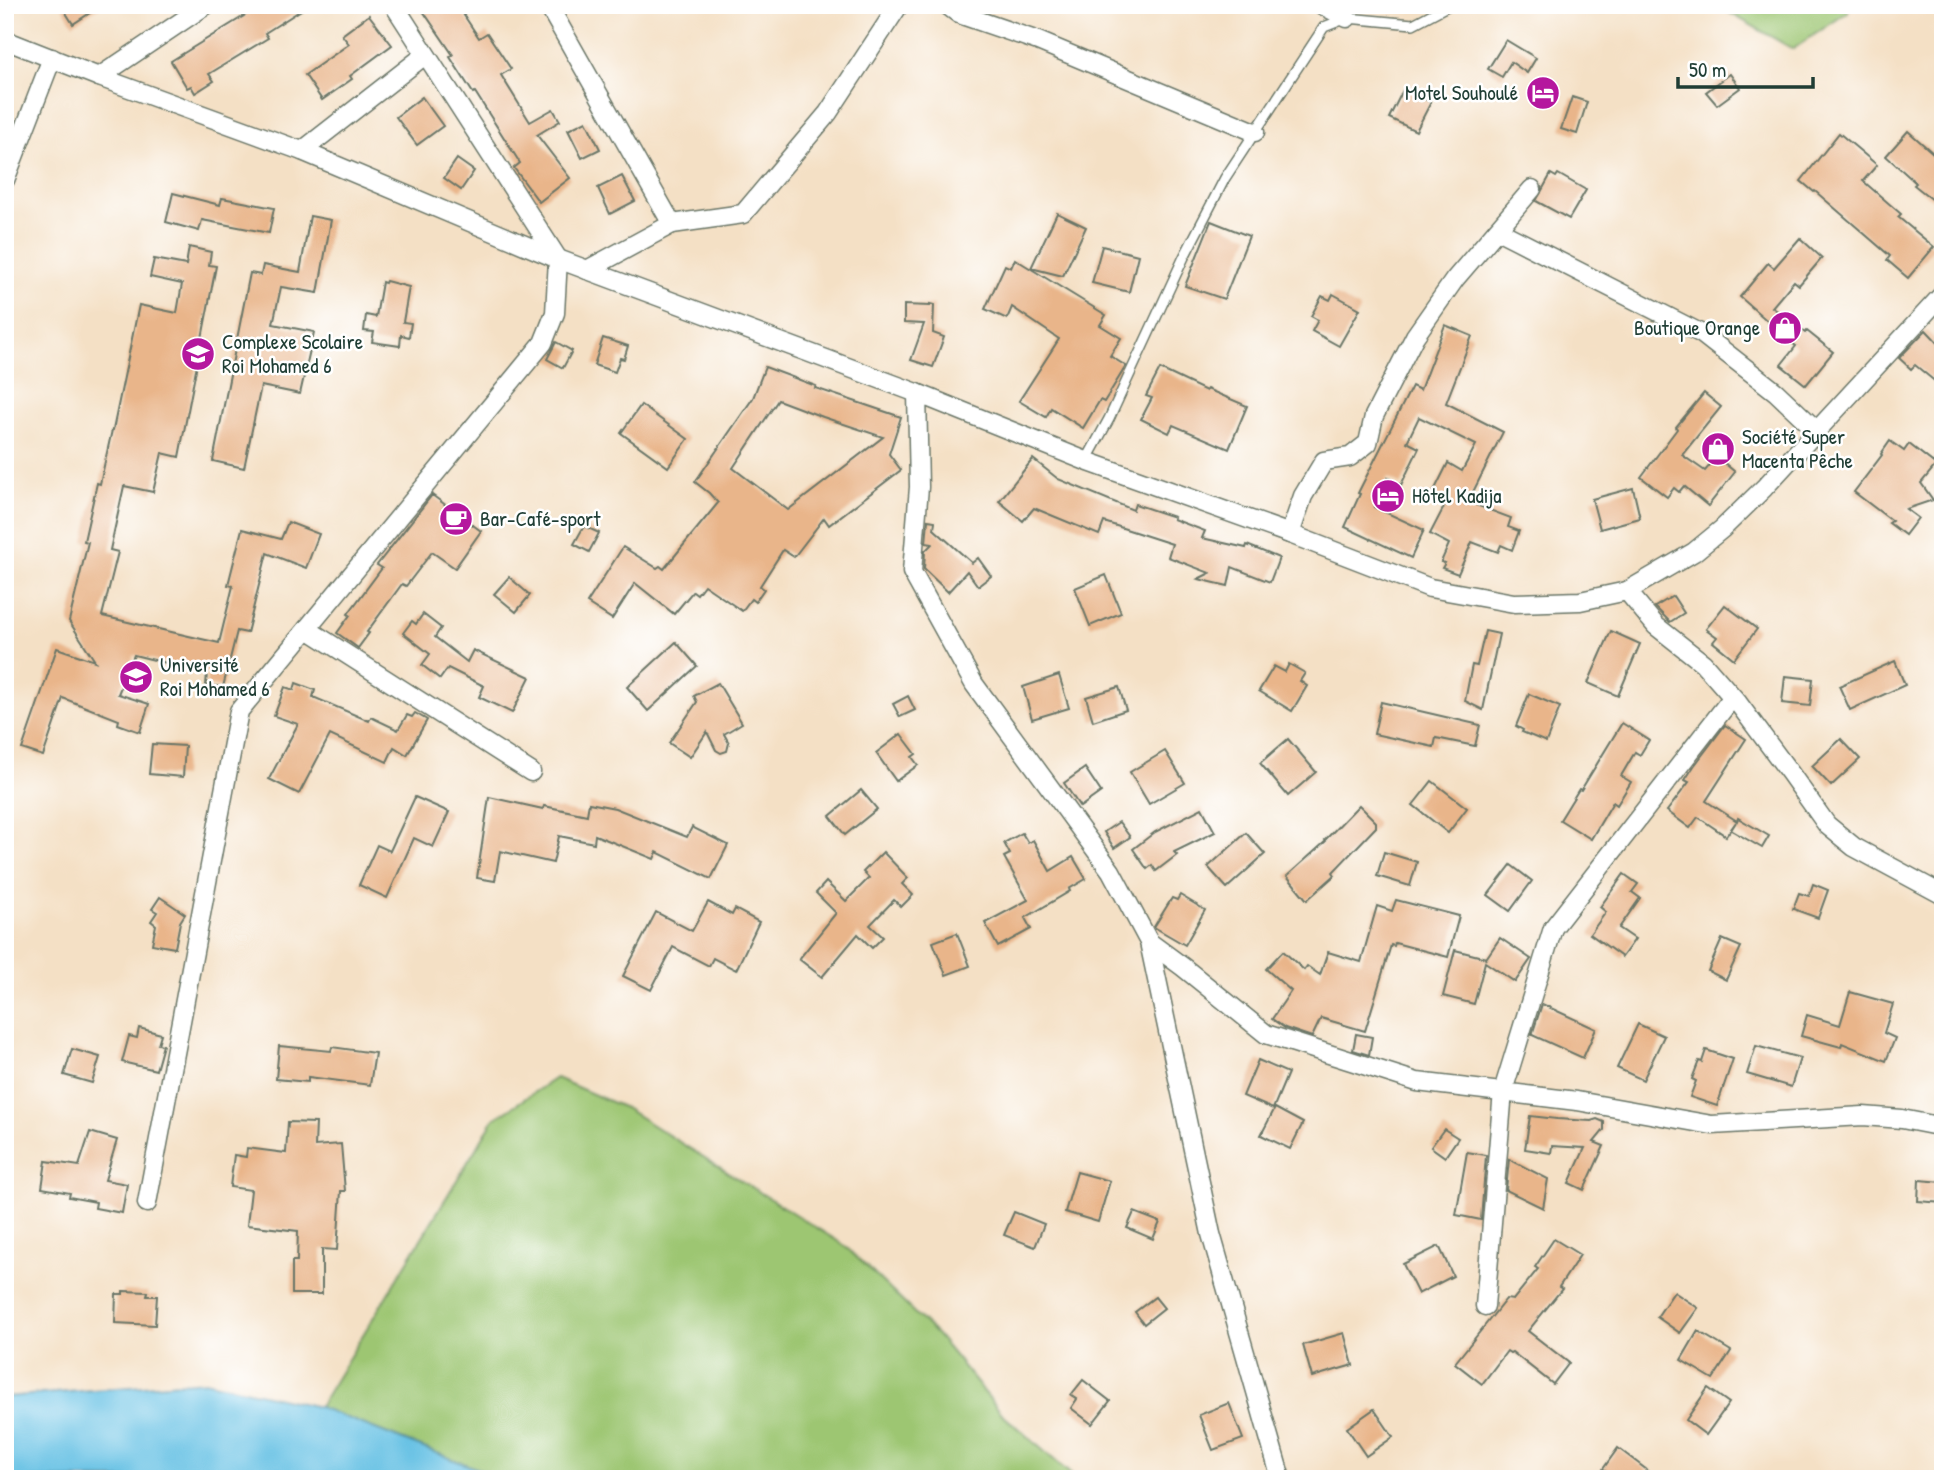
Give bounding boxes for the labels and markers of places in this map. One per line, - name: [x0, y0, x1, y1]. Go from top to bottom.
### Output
- hotel icon: Motel Souhoulé: [1524, 74, 1562, 112]
- place label: Motel Souhoulé: [1405, 78, 1518, 107]
- shop icon: Boutique Orange: [1766, 309, 1804, 347]
- place label: Boutique Orange: [1634, 313, 1760, 342]
- place label: Complexe Scolaire Roi Mohamed 6: [222, 327, 363, 380]
- school or university icon: Complexe Scolaire Roi Mohamed 6: [179, 335, 217, 373]
- place label: Société Super Macenta Pêche: [1742, 422, 1853, 475]
- shop icon: Société Super Macenta Pêche: [1699, 430, 1737, 468]
- hotel icon: Hôtel Kadija: [1369, 477, 1407, 515]
- place label: Hôtel Kadija: [1412, 481, 1502, 510]
- cafe icon: Bar-Café-sport: [437, 500, 475, 538]
- place label: Bar-Café-sport: [480, 504, 601, 533]
- place label: Université Roi Mohamed 6: [160, 650, 270, 703]
- school or university icon: Université Roi Mohamed 6: [117, 658, 155, 696]

